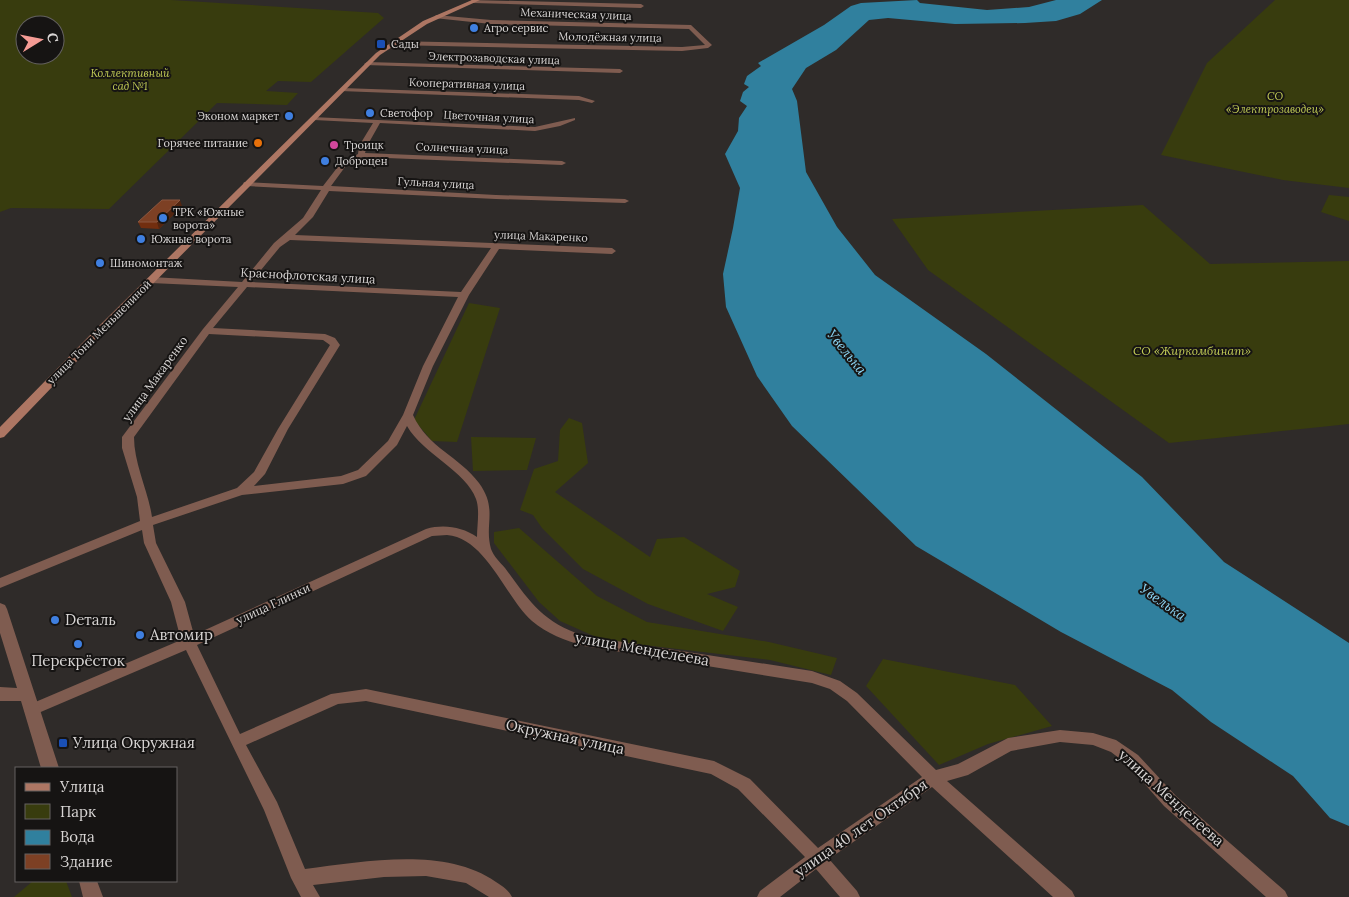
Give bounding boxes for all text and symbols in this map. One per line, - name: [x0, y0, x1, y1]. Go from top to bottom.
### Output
- street label: Механическая улица: [520, 5, 632, 23]
- north arrow: [15, 15, 65, 65]
- place label: Агро сервис: [483, 21, 549, 35]
- marker: Агро сервис: [468, 22, 480, 34]
- street label: Молодёжная улица: [558, 29, 662, 45]
- text: С: [43, 31, 63, 44]
- place label: Сады: [391, 37, 419, 51]
- marker: Сады: [375, 38, 387, 50]
- street label: Электрозаводская улица: [428, 49, 560, 67]
- park label: Коллективный сад №1: [90, 66, 170, 93]
- street label: Кооперативная улица: [409, 75, 526, 93]
- park label: СО «Электрозаводец»: [1226, 89, 1324, 116]
- place label: Светофор: [380, 106, 433, 120]
- marker: Светофор: [364, 107, 376, 119]
- street label: Цветочная улица: [443, 108, 535, 126]
- place label: Эконом маркет: [197, 109, 280, 123]
- marker: Эконом маркет: [283, 110, 295, 122]
- place label: Горячее питание: [158, 136, 248, 150]
- marker: Горячее питание: [252, 137, 264, 149]
- place label: Троицк: [344, 138, 384, 152]
- marker: Троицк: [328, 139, 340, 151]
- street label: Солнечная улица: [415, 139, 509, 157]
- place label: Доброцен: [335, 154, 388, 168]
- marker: Доброцен: [319, 155, 331, 167]
- street label: Гульная улица: [397, 174, 475, 192]
- place label: ТРК «Южные ворота»: [173, 205, 244, 232]
- marker: ТРК «Южные ворота»: [157, 212, 169, 224]
- street label: улица Макаренко: [494, 227, 588, 245]
- place label: Южные ворота: [151, 232, 232, 246]
- marker: Южные ворота: [135, 233, 147, 245]
- place label: Шиномонтаж: [110, 256, 183, 270]
- marker: Шиномонтаж: [94, 257, 106, 269]
- street label: Краснофлотская улица: [240, 264, 376, 287]
- street label: улица Тони Меньшениной: [44, 277, 154, 387]
- water label: Увелька: [824, 326, 871, 378]
- street label: улица Макаренко: [119, 333, 191, 424]
- park label: СО «Жиркомбинат»: [1133, 343, 1251, 358]
- street label: улица Глинки: [233, 580, 312, 627]
- water label: Увелька: [1136, 580, 1190, 625]
- place label: Dеталь: [65, 610, 116, 629]
- marker: Dеталь: [49, 614, 61, 626]
- place label: Автомир: [149, 625, 213, 644]
- street label: улица Менделеева: [574, 627, 711, 670]
- marker: Автомир: [134, 629, 146, 641]
- marker: Перекрёсток: [72, 638, 84, 650]
- place label: Перекрёсток: [31, 651, 125, 670]
- street label: Окружная улица: [504, 715, 626, 758]
- place label: Улица Окружная: [72, 733, 195, 752]
- marker: Улица Окружная: [57, 737, 69, 749]
- street label: улица Менделеева: [1114, 745, 1228, 850]
- legend: [15, 767, 178, 882]
- street label: улица 40 лет Октября: [791, 775, 931, 881]
- text: Улица: [59, 777, 105, 796]
- text: Парк: [60, 802, 96, 821]
- text: Вода: [60, 827, 95, 846]
- text: Здание: [60, 852, 113, 871]

